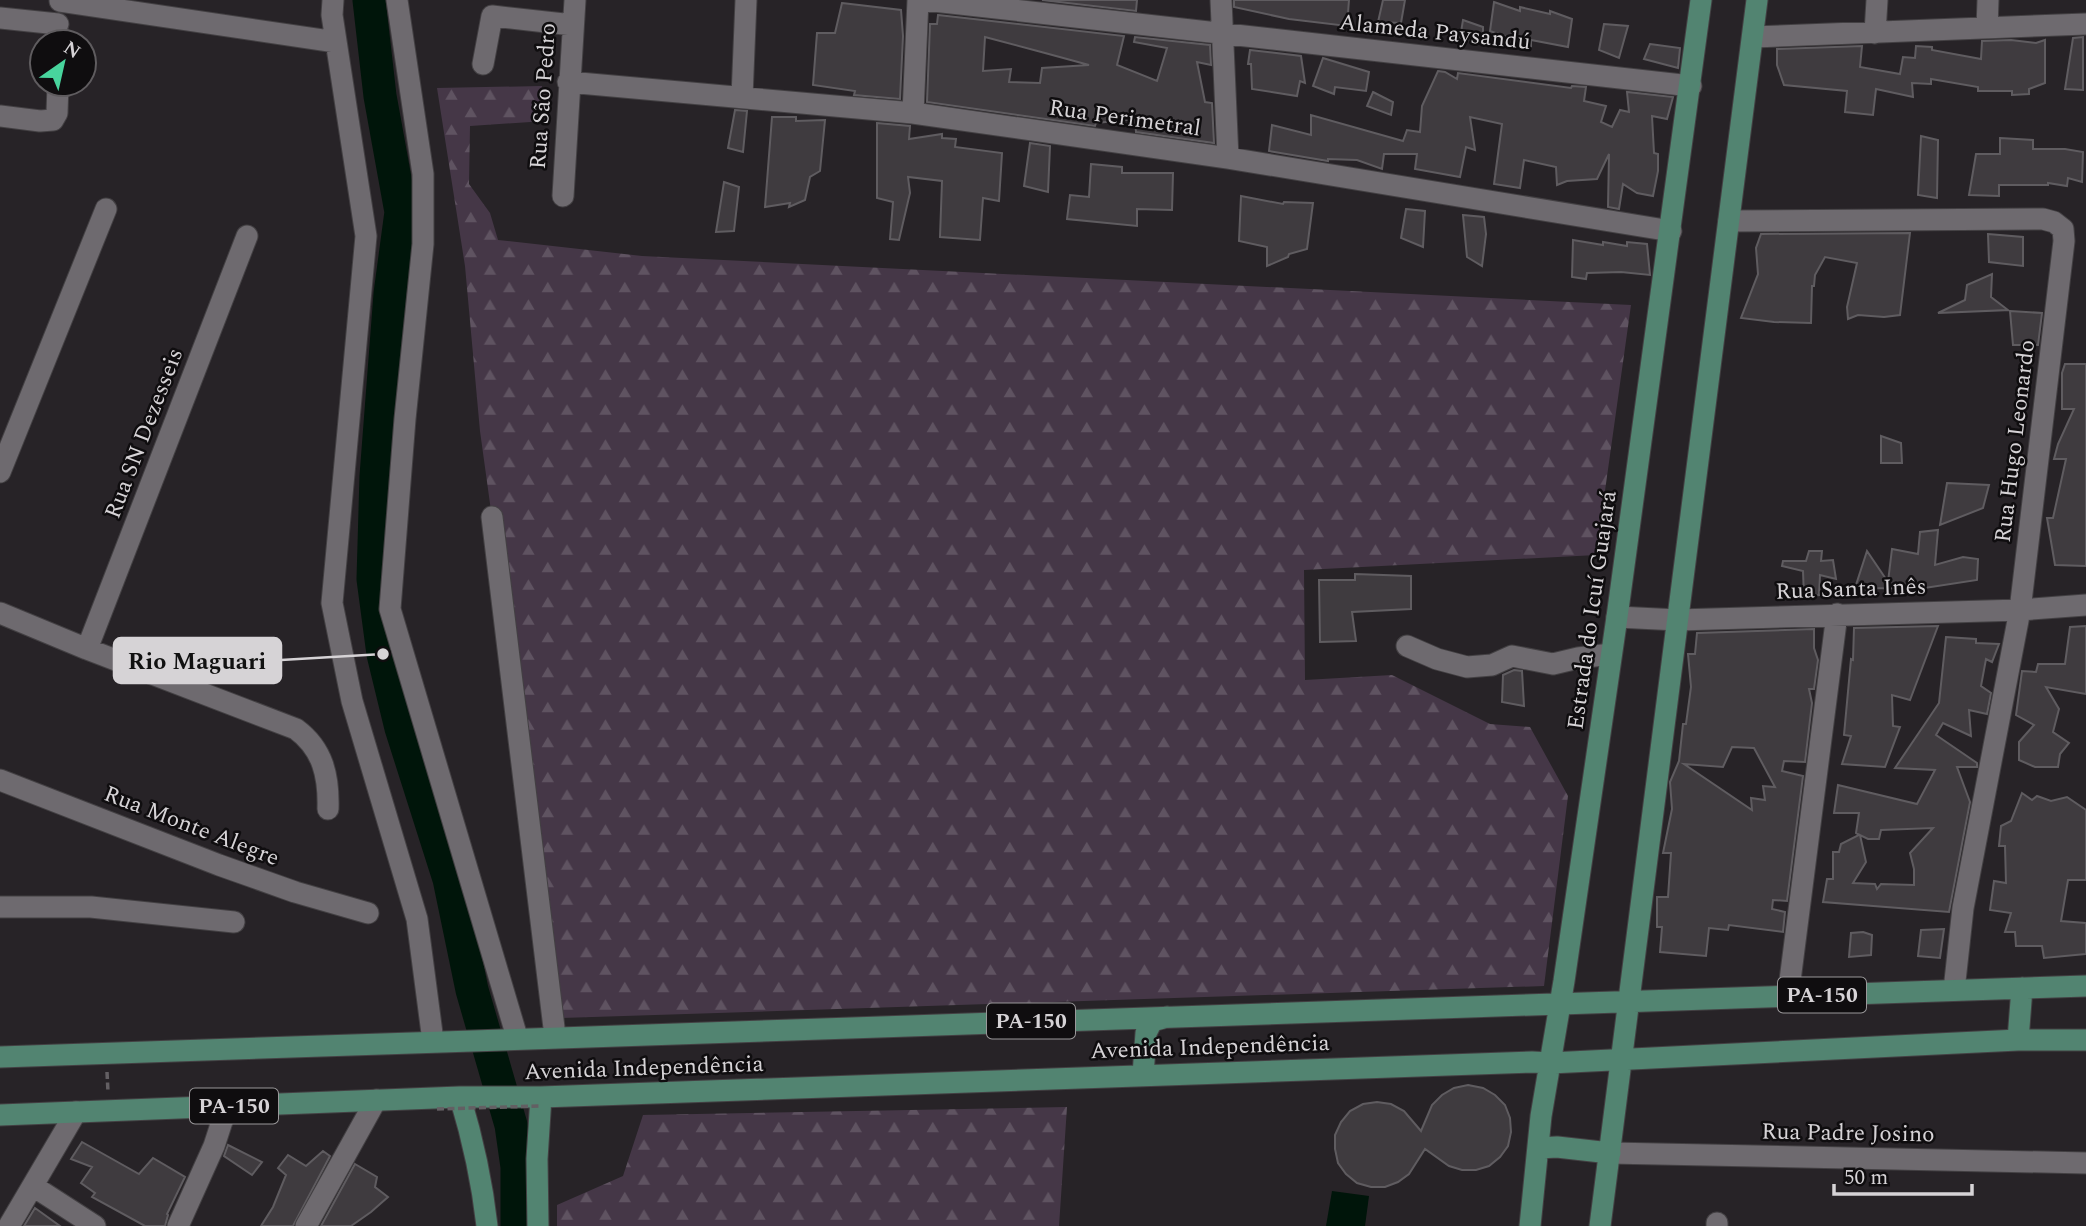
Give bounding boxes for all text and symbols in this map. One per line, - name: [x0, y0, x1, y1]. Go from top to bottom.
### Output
- street label: Alameda Paysandú: [1337, 5, 1532, 60]
- street label: Rua São Pedro: [521, 22, 566, 171]
- north arrow: [28, 28, 98, 98]
- text: N: [57, 34, 86, 67]
- street label: Rua Perimetral: [1046, 90, 1203, 146]
- street label: Rua Hugo Leonardo: [1986, 338, 2045, 545]
- street label: Rua SN Dezesseis: [96, 343, 193, 524]
- street label: Estrada do Icuí Guajará: [1558, 488, 1627, 732]
- street label: Rua Santa Inês: [1775, 569, 1927, 610]
- callout: Rio Maguari: [114, 638, 281, 683]
- text: Rio Maguari: [128, 644, 266, 680]
- street label: Rua Monte Alegre: [99, 777, 284, 876]
- road number: PA-150: [1778, 978, 1866, 1012]
- road number: PA-150: [987, 1004, 1075, 1038]
- street label: Avenida Independência: [1090, 1026, 1330, 1069]
- street label: Avenida Independência: [524, 1047, 764, 1090]
- road number: PA-150: [190, 1088, 278, 1124]
- street label: Rua Padre Josino: [1761, 1114, 1935, 1153]
- scale bar: [1834, 1152, 1972, 1196]
- text: 50 m: [1844, 1162, 1888, 1194]

